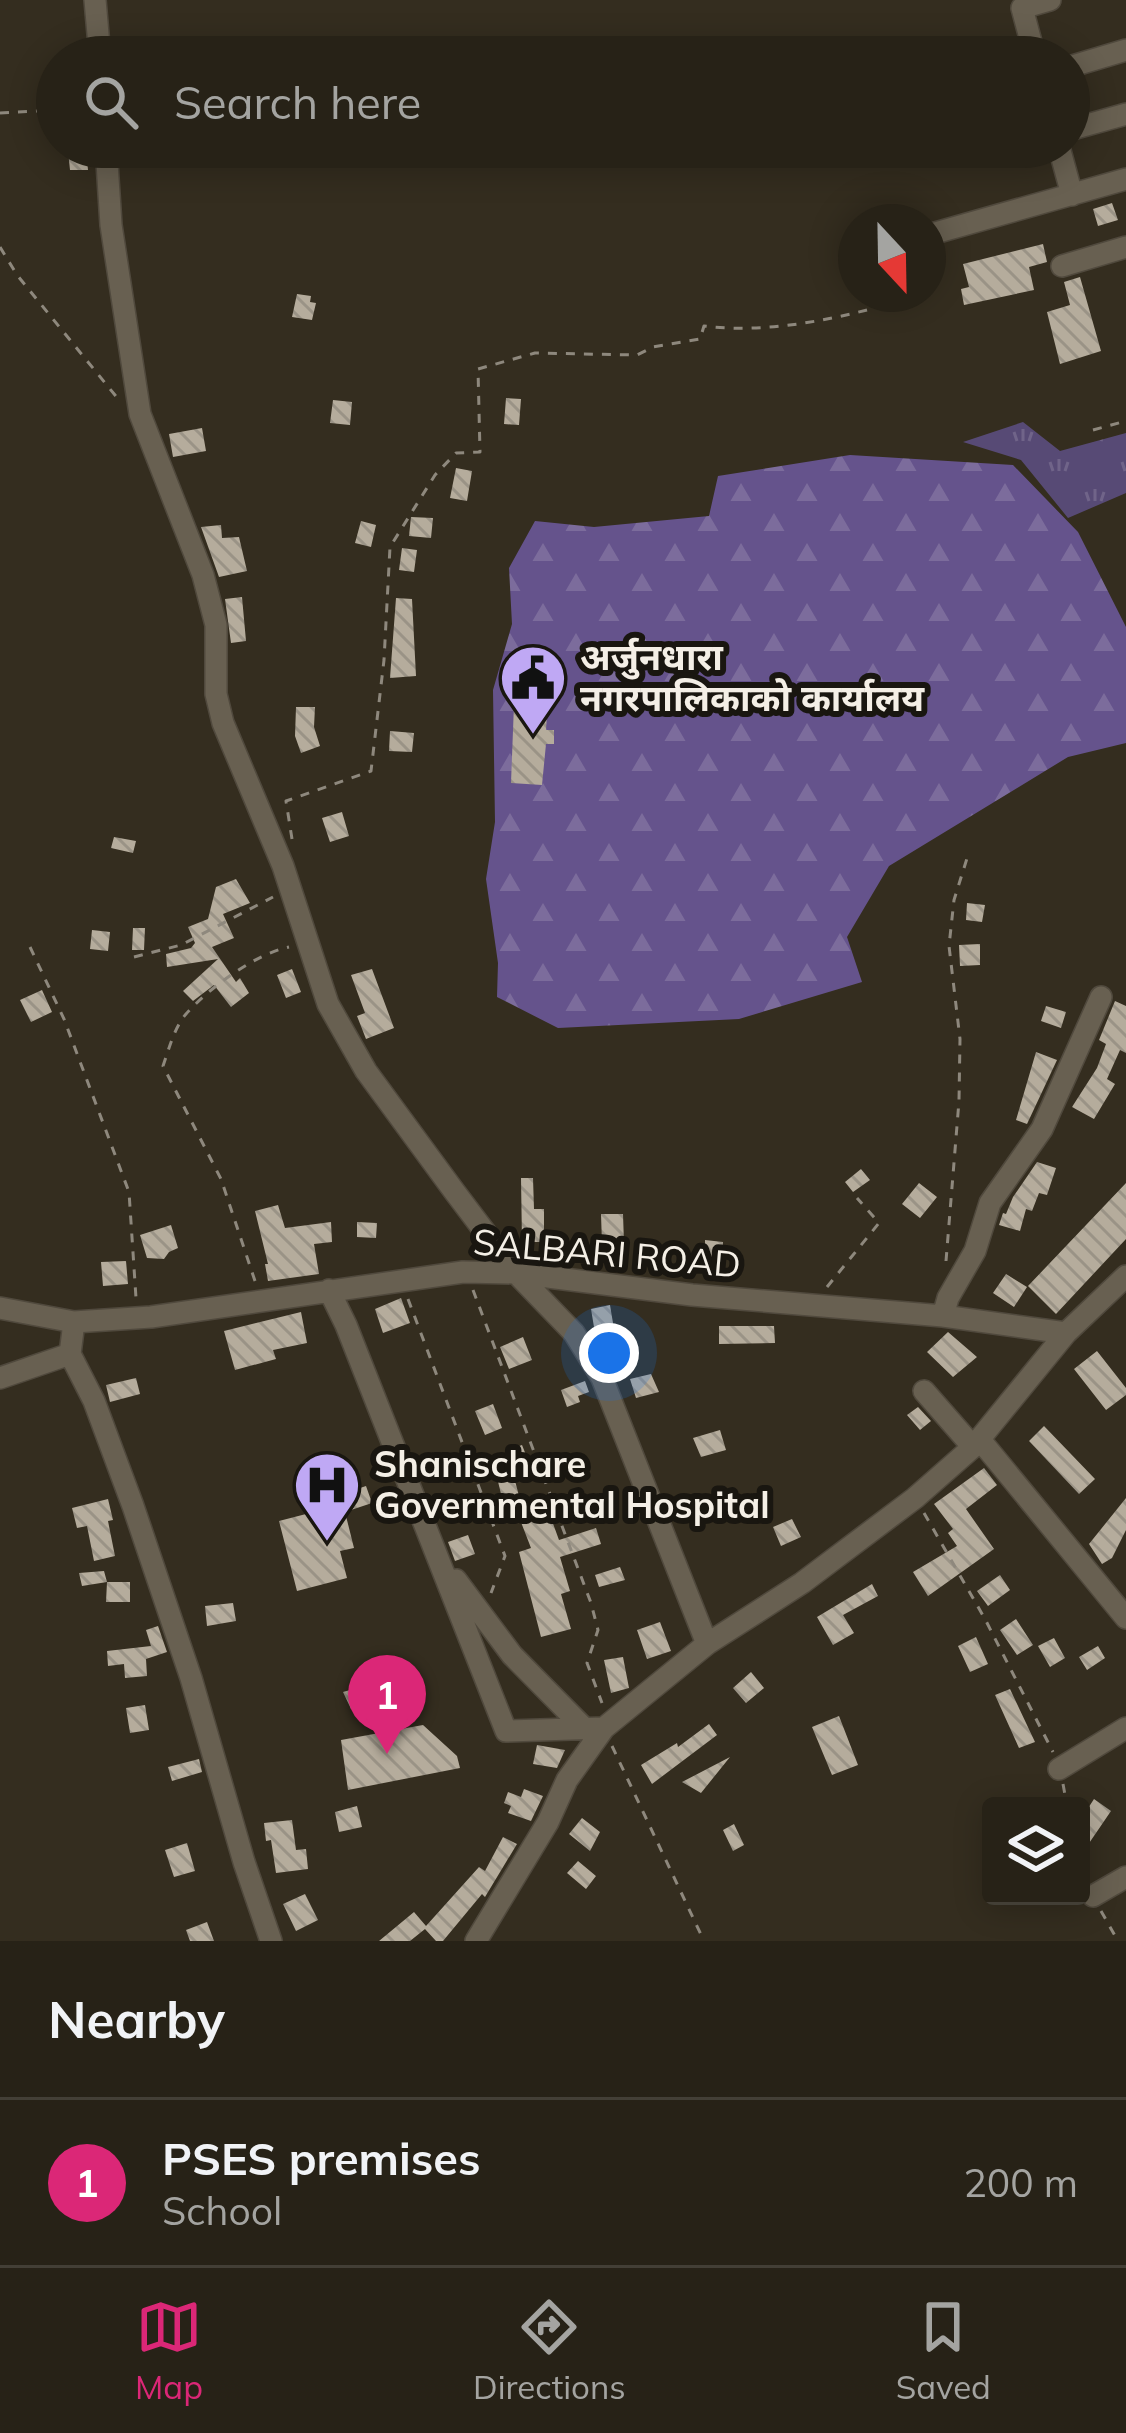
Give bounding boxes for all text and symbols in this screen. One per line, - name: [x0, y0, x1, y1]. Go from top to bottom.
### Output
- search box: [36, 36, 1090, 168]
- icon: search: [78, 69, 144, 135]
- text: Search here: [174, 74, 421, 130]
- north arrow: [838, 204, 946, 312]
- place label: अर्जुनधारा नगरपालिकाको कार्यालय: [580, 634, 925, 720]
- public building icon: अर्जुनधारा नगरपालिकाको कार्यालय: [498, 643, 568, 737]
- street label: SALBARI ROAD: [472, 1218, 743, 1287]
- your location: [579, 1323, 639, 1383]
- place label: Shanischare Governmental Hospital: [374, 1441, 770, 1527]
- hospital icon: Shanischare Governmental Hospital: [292, 1450, 362, 1544]
- pin: 1: [348, 1655, 426, 1754]
- map controls: [982, 1797, 1090, 1905]
- button: layers: [982, 1797, 1090, 1905]
- text: Nearby: [48, 1987, 225, 2051]
- text: PSES premises: [162, 2130, 481, 2186]
- text: 1: [75, 2158, 99, 2207]
- text: 200 m: [963, 2158, 1078, 2207]
- text: School: [162, 2186, 282, 2235]
- tab: Map: [135, 2294, 203, 2407]
- tab: Directions: [473, 2294, 626, 2407]
- tab: Saved: [896, 2294, 991, 2407]

